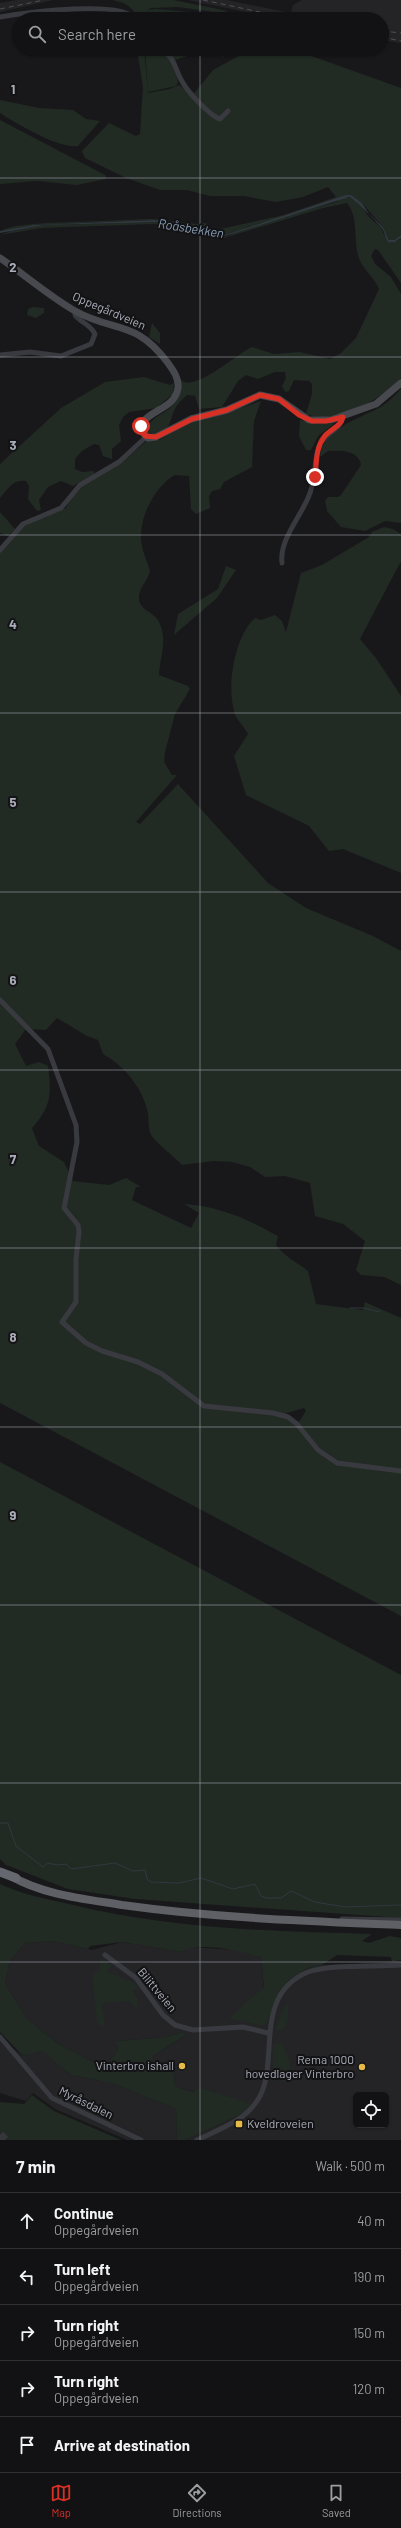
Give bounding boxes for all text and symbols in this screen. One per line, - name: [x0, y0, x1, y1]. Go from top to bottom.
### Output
- search box: [12, 12, 389, 56]
- icon: search: [26, 23, 48, 45]
- text: Search here: [58, 25, 136, 43]
- text: 1: [11, 81, 15, 97]
- water label: Roåsbekken: [157, 215, 225, 241]
- text: 2: [9, 259, 17, 275]
- street label: Oppegårdveien: [71, 288, 148, 332]
- route start: [132, 417, 150, 435]
- text: 3: [9, 437, 17, 453]
- route end: [306, 468, 324, 486]
- text: 4: [9, 616, 17, 632]
- text: 5: [9, 794, 17, 810]
- text: 6: [10, 972, 17, 988]
- text: 7: [10, 1151, 17, 1167]
- text: 8: [9, 1329, 17, 1345]
- text: 9: [10, 1507, 17, 1523]
- street label: Bilittveien: [135, 1965, 180, 2014]
- place label: Rema 1000 hovedlager Vinterbro: [245, 2052, 354, 2080]
- place label: Vinterbro ishall: [96, 2058, 174, 2072]
- marker: Vinterbro ishall: [177, 2061, 187, 2071]
- marker: Rema 1000 hovedlager Vinterbro: [357, 2062, 367, 2072]
- street label: Myråsdalen: [57, 2083, 116, 2121]
- map controls: [353, 2092, 389, 2128]
- button: locate: [353, 2092, 389, 2128]
- place label: Kveldroveien: [247, 2116, 314, 2130]
- marker: Kveldroveien: [234, 2119, 244, 2129]
- text: 7 min: [16, 2156, 56, 2176]
- text: Walk · 500 m: [315, 2158, 385, 2174]
- text: Continue: [54, 2204, 114, 2222]
- icon: ahead: [16, 2210, 38, 2232]
- text: 40 m: [357, 2213, 385, 2229]
- text: Oppegårdveien: [54, 2222, 139, 2238]
- text: Turn left: [54, 2260, 110, 2278]
- icon: left: [16, 2266, 38, 2288]
- text: 190 m: [353, 2269, 385, 2285]
- text: Oppegårdveien: [54, 2278, 139, 2294]
- text: Turn right: [54, 2316, 119, 2334]
- icon: right: [16, 2322, 38, 2344]
- text: 150 m: [353, 2325, 385, 2341]
- text: Oppegårdveien: [54, 2334, 139, 2350]
- text: Turn right: [54, 2372, 119, 2390]
- icon: right: [16, 2378, 38, 2400]
- text: 120 m: [353, 2381, 385, 2397]
- text: Oppegårdveien: [54, 2390, 139, 2406]
- icon: arrive: [16, 2434, 38, 2456]
- text: Arrive at destination: [54, 2436, 190, 2454]
- tab: Map: [50, 2482, 72, 2519]
- tab: Directions: [172, 2482, 222, 2519]
- tab: Saved: [322, 2482, 351, 2519]

